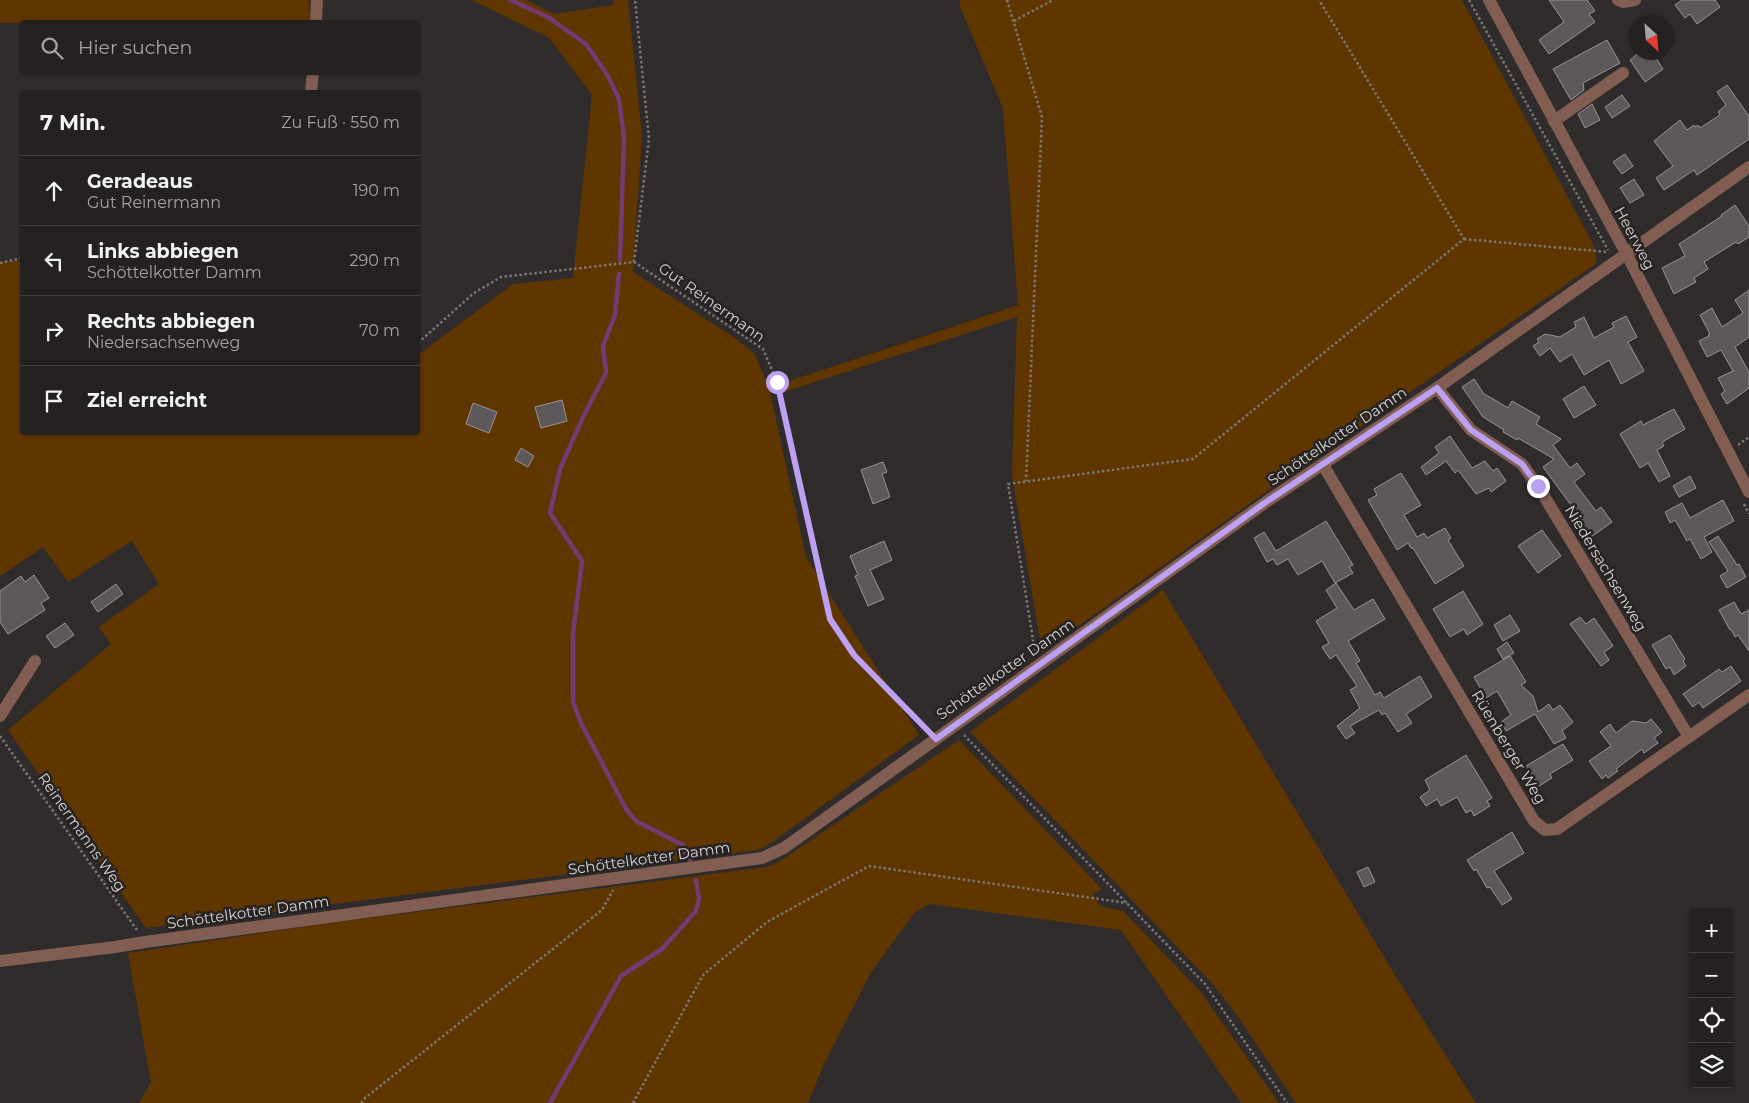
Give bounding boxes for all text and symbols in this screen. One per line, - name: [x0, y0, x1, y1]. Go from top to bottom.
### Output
- north arrow: [1629, 15, 1674, 60]
- search box: [20, 20, 420, 75]
- icon: search: [38, 34, 66, 62]
- text: Hier suchen: [78, 36, 192, 59]
- text: 7 Min.: [40, 110, 105, 135]
- text: Zu Fuß · 550 m: [281, 113, 400, 132]
- text: Geradeaus: [87, 170, 193, 193]
- icon: ahead: [40, 177, 68, 205]
- text: 190 m: [353, 181, 400, 200]
- text: Gut Reinermann: [87, 193, 221, 212]
- street label: Heerweg: [1610, 203, 1660, 273]
- text: Links abbiegen: [87, 240, 239, 263]
- icon: left: [40, 247, 68, 275]
- text: 290 m: [349, 251, 400, 270]
- street label: Gut Reinermann: [655, 258, 769, 346]
- text: Schöttelkotter Damm: [87, 263, 262, 282]
- text: Rechts abbiegen: [87, 310, 255, 333]
- icon: right: [40, 317, 68, 345]
- text: 70 m: [359, 321, 400, 340]
- text: Niedersachsenweg: [87, 333, 240, 352]
- route start: [766, 371, 789, 394]
- street label: Schöttelkotter Damm: [1264, 382, 1410, 490]
- icon: arrive: [40, 387, 68, 415]
- text: Ziel erreicht: [87, 389, 207, 412]
- route end: [1527, 475, 1550, 498]
- street label: Niedersachsenweg: [1561, 501, 1651, 635]
- street label: Schöttelkotter Damm: [932, 614, 1078, 724]
- street label: Rüenberger Weg: [1467, 687, 1551, 807]
- street label: Reinermanns Weg: [34, 769, 130, 895]
- street label: Schöttelkotter Damm: [567, 837, 731, 879]
- street label: Schöttelkotter Damm: [166, 891, 330, 933]
- map controls: [1689, 908, 1734, 1088]
- button: +: [1689, 908, 1734, 953]
- button: −: [1689, 953, 1734, 998]
- button: locate: [1689, 998, 1734, 1043]
- button: layers: [1689, 1043, 1734, 1088]

